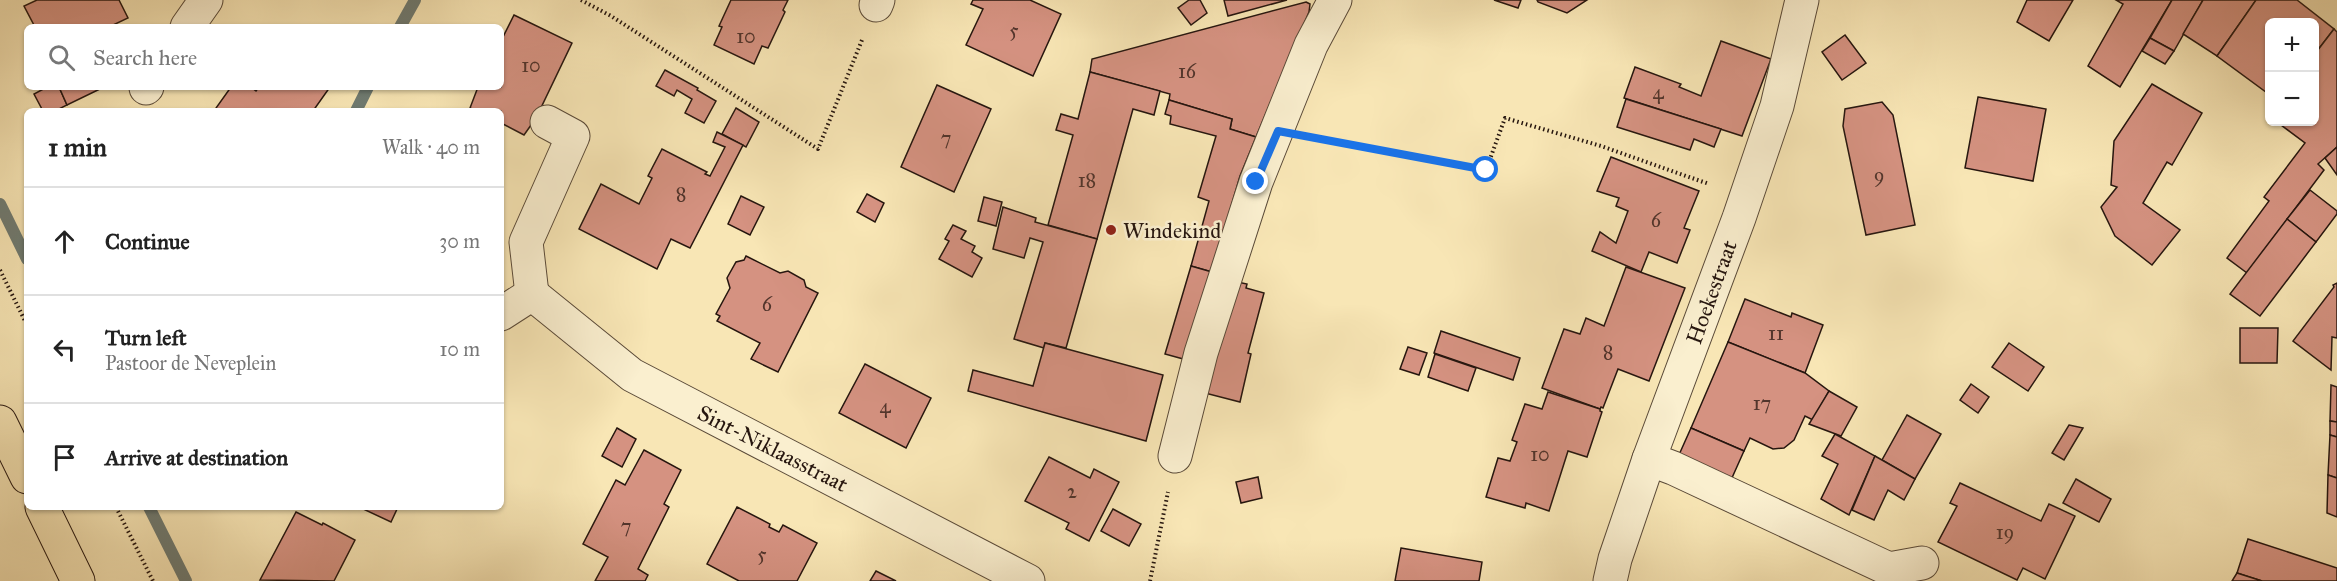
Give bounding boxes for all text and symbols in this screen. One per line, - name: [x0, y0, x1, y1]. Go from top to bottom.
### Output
- house number: 5: [1009, 18, 1019, 42]
- map controls: [2265, 18, 2319, 126]
- button: +: [2265, 18, 2319, 72]
- search box: [24, 24, 504, 90]
- house number: 10: [736, 24, 756, 48]
- icon: search: [45, 41, 78, 74]
- text: Search here: [93, 44, 197, 71]
- house number: 10: [521, 53, 541, 77]
- house number: 16: [1178, 59, 1197, 83]
- button: −: [2265, 72, 2319, 126]
- house number: 4: [1652, 80, 1664, 104]
- house number: 7: [941, 126, 951, 150]
- text: 1 min: [48, 131, 107, 163]
- text: Walk · 40 m: [382, 135, 480, 159]
- route start: [1472, 156, 1498, 182]
- house number: 9: [1874, 163, 1884, 187]
- house number: 18: [1078, 168, 1096, 192]
- route end: [1242, 168, 1268, 194]
- house number: 8: [676, 182, 686, 206]
- house number: 6: [1651, 208, 1662, 232]
- place label: Windekind: [1123, 217, 1221, 244]
- marker: Windekind: [1104, 223, 1118, 237]
- icon: ahead: [48, 225, 81, 258]
- text: Continue: [105, 228, 190, 255]
- text: 30 m: [439, 229, 480, 253]
- street label: Hoekestraat: [1680, 236, 1743, 348]
- house number: 6: [762, 292, 773, 316]
- house number: 11: [1768, 321, 1784, 345]
- text: Turn left: [105, 324, 187, 351]
- icon: left: [48, 333, 81, 366]
- text: 10 m: [439, 337, 480, 361]
- house number: 8: [1603, 340, 1613, 364]
- text: Pastoor de Neveplein: [105, 351, 276, 375]
- house number: 17: [1753, 391, 1771, 415]
- house number: 4: [879, 394, 891, 418]
- street label: Sint-Niklaasstraat: [693, 399, 853, 498]
- icon: arrive: [48, 441, 81, 474]
- house number: 10: [1530, 442, 1550, 466]
- text: Arrive at destination: [105, 444, 288, 471]
- house number: 2: [1067, 479, 1077, 503]
- house number: 7: [621, 514, 631, 538]
- house number: 19: [1996, 520, 2014, 544]
- house number: 5: [757, 542, 767, 566]

